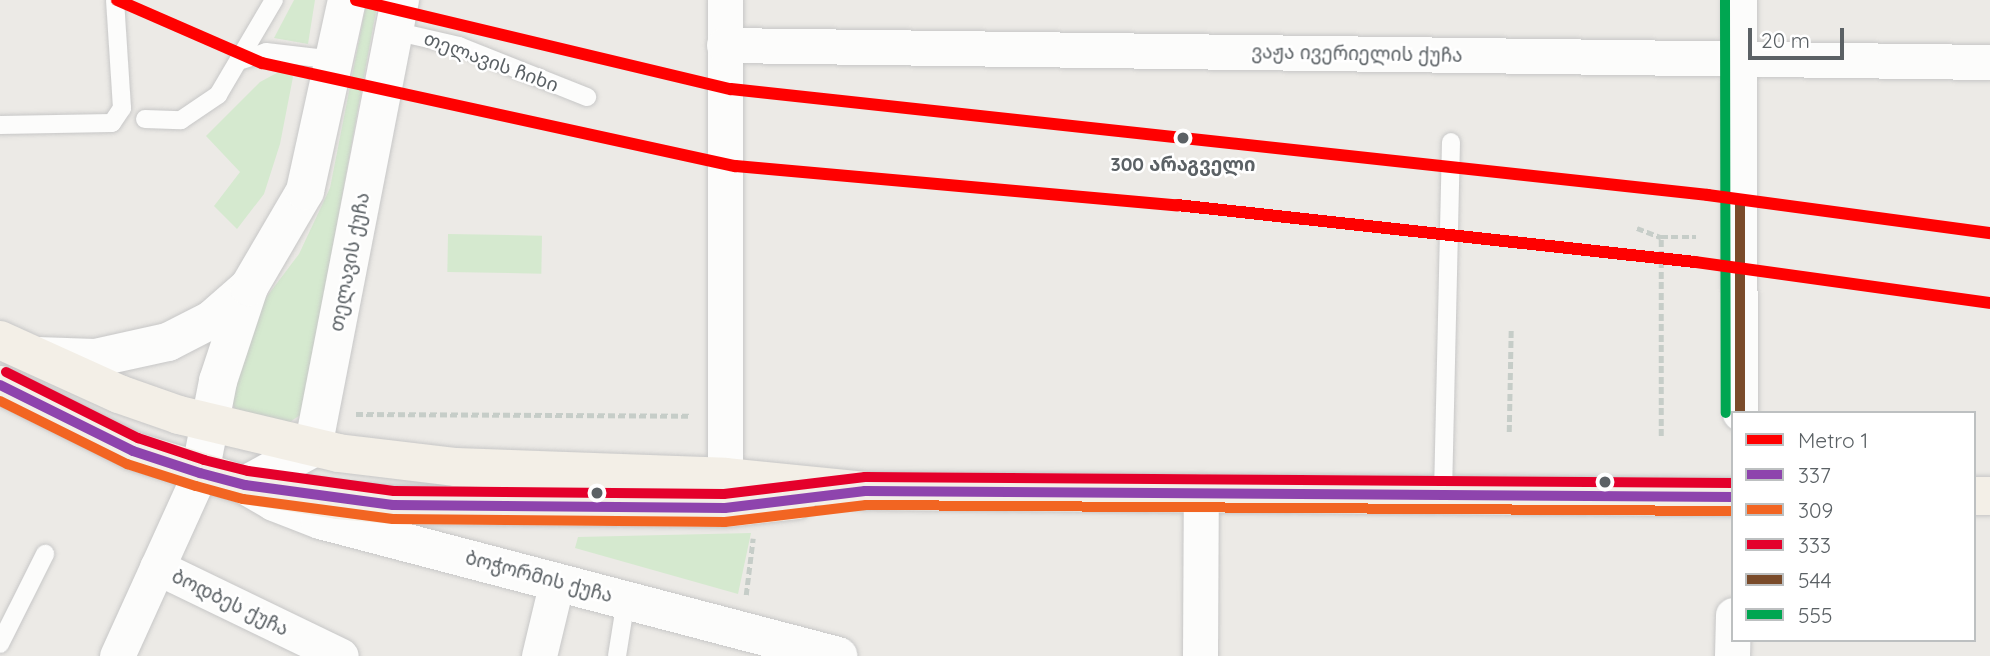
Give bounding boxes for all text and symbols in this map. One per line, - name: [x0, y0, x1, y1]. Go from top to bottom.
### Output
- scale bar: [1752, 14, 1848, 58]
- street label: თელავის ჩიხი: [421, 27, 561, 97]
- text: 20 m: [1761, 27, 1810, 53]
- street label: ვაჟა ივერიელის ქუჩა: [1251, 41, 1463, 67]
- marker: 300 არაგველი: [1171, 126, 1195, 150]
- place label: 300 არაგველი: [1110, 154, 1256, 176]
- street label: თელავის ქუჩა: [325, 190, 375, 334]
- legend: [1731, 411, 1976, 642]
- text: Metro 1: [1798, 427, 1868, 453]
- text: 337: [1798, 462, 1831, 488]
- unlabelled marker: [1598, 475, 1612, 489]
- unlabelled marker: [590, 486, 604, 500]
- text: 309: [1798, 497, 1833, 523]
- text: 333: [1798, 532, 1831, 558]
- street label: ბოჭორმის ქუჩა: [463, 546, 615, 608]
- street label: ბოდბეს ქუჩა: [168, 565, 292, 641]
- text: 544: [1798, 567, 1832, 593]
- text: 555: [1798, 602, 1832, 628]

